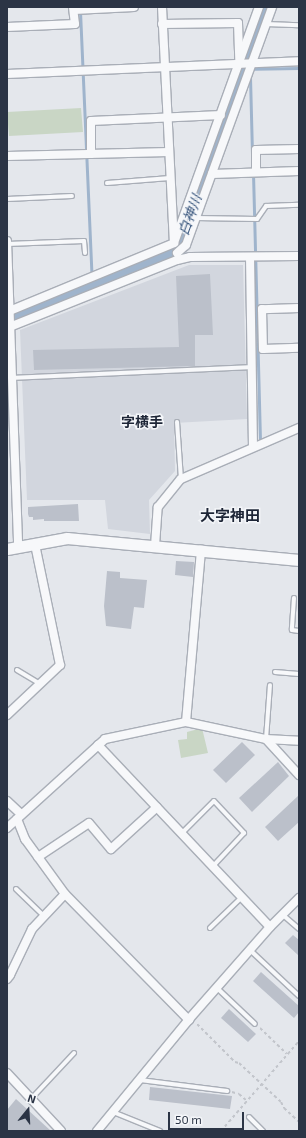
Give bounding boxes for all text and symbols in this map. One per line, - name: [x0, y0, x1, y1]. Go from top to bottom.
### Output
- water label: 白神川: [175, 192, 205, 238]
- district label: 字横手: [121, 414, 163, 430]
- district label: 大字神田: [200, 507, 260, 525]
- north arrow: [8, 1090, 48, 1130]
- text: N: [26, 1091, 38, 1106]
- scale bar: [170, 1104, 246, 1130]
- text: 50 m: [175, 1112, 202, 1126]

